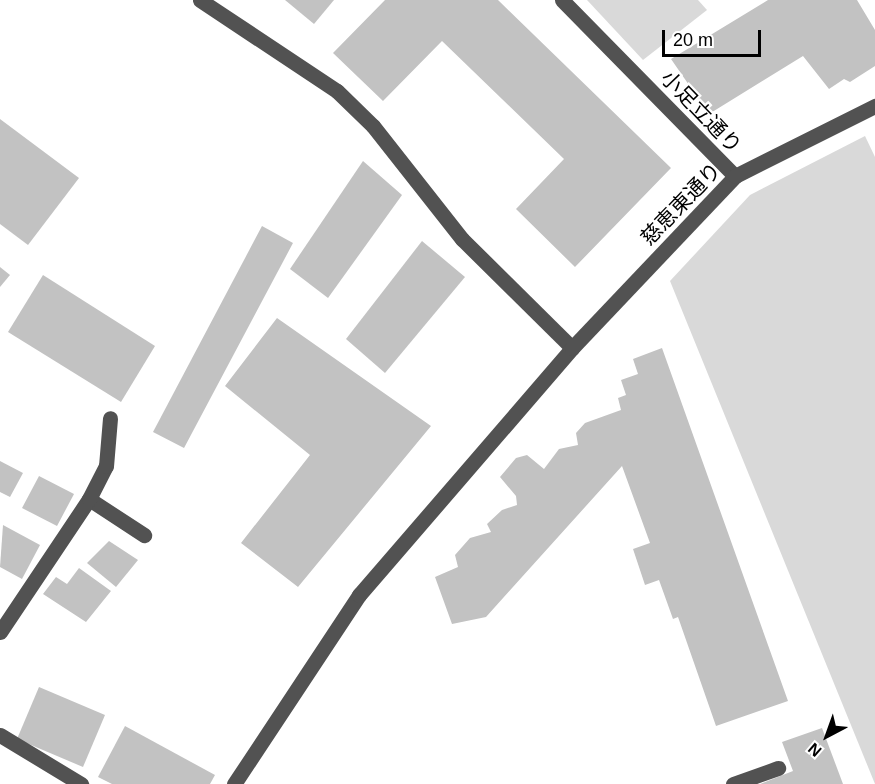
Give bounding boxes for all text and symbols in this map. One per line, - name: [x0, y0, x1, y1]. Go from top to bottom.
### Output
- scale bar: [665, 18, 764, 56]
- text: 20 m: [673, 30, 713, 50]
- street label: 小足立通り: [655, 65, 747, 159]
- street label: 慈恵東通り: [635, 157, 727, 251]
- north arrow: [797, 706, 857, 766]
- text: N: [805, 740, 825, 760]

